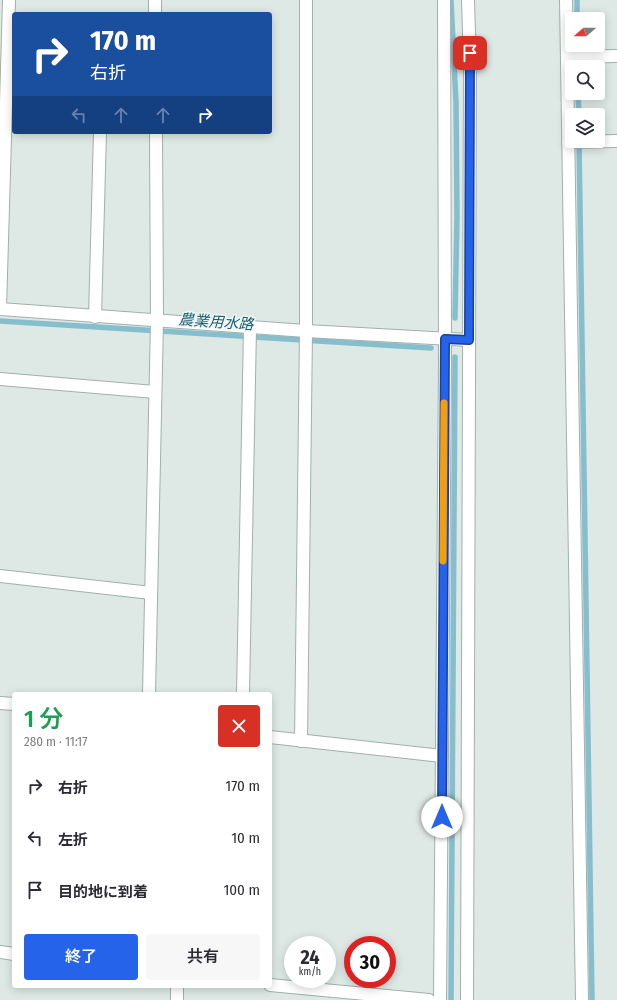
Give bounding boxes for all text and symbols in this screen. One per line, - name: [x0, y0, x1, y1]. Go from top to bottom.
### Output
- north arrow: [565, 12, 605, 52]
- map controls: [565, 12, 605, 148]
- text: 170 m: [90, 24, 156, 57]
- icon: right: [24, 28, 76, 80]
- pin: [453, 36, 487, 70]
- icon: arrive: [459, 42, 481, 64]
- button: search: [565, 60, 605, 100]
- text: 右折: [90, 62, 126, 84]
- icon: left: [68, 104, 90, 126]
- icon: ahead: [110, 104, 132, 126]
- icon: ahead: [152, 104, 174, 126]
- icon: right: [194, 104, 216, 126]
- button: layers: [565, 108, 605, 148]
- water label: 農業用水路: [178, 310, 256, 334]
- text: 1 分: [24, 705, 63, 733]
- button: close: [218, 705, 260, 747]
- text: 280 m · 11:17: [24, 734, 87, 749]
- icon: right: [24, 775, 46, 797]
- text: 170 m: [225, 777, 260, 795]
- text: 右折: [58, 779, 88, 797]
- position arrow: [421, 796, 463, 838]
- icon: left: [24, 827, 46, 849]
- text: 10 m: [231, 829, 260, 847]
- text: 左折: [58, 831, 88, 849]
- icon: arrive: [24, 879, 46, 901]
- text: 100 m: [223, 881, 260, 899]
- text: 目的地に到着: [58, 883, 148, 901]
- button: 終了: [24, 934, 138, 980]
- button: 共有: [146, 934, 260, 980]
- speed limit sign: 30: [344, 936, 396, 988]
- text: 24: [300, 945, 320, 969]
- text: km/h: [299, 966, 321, 978]

